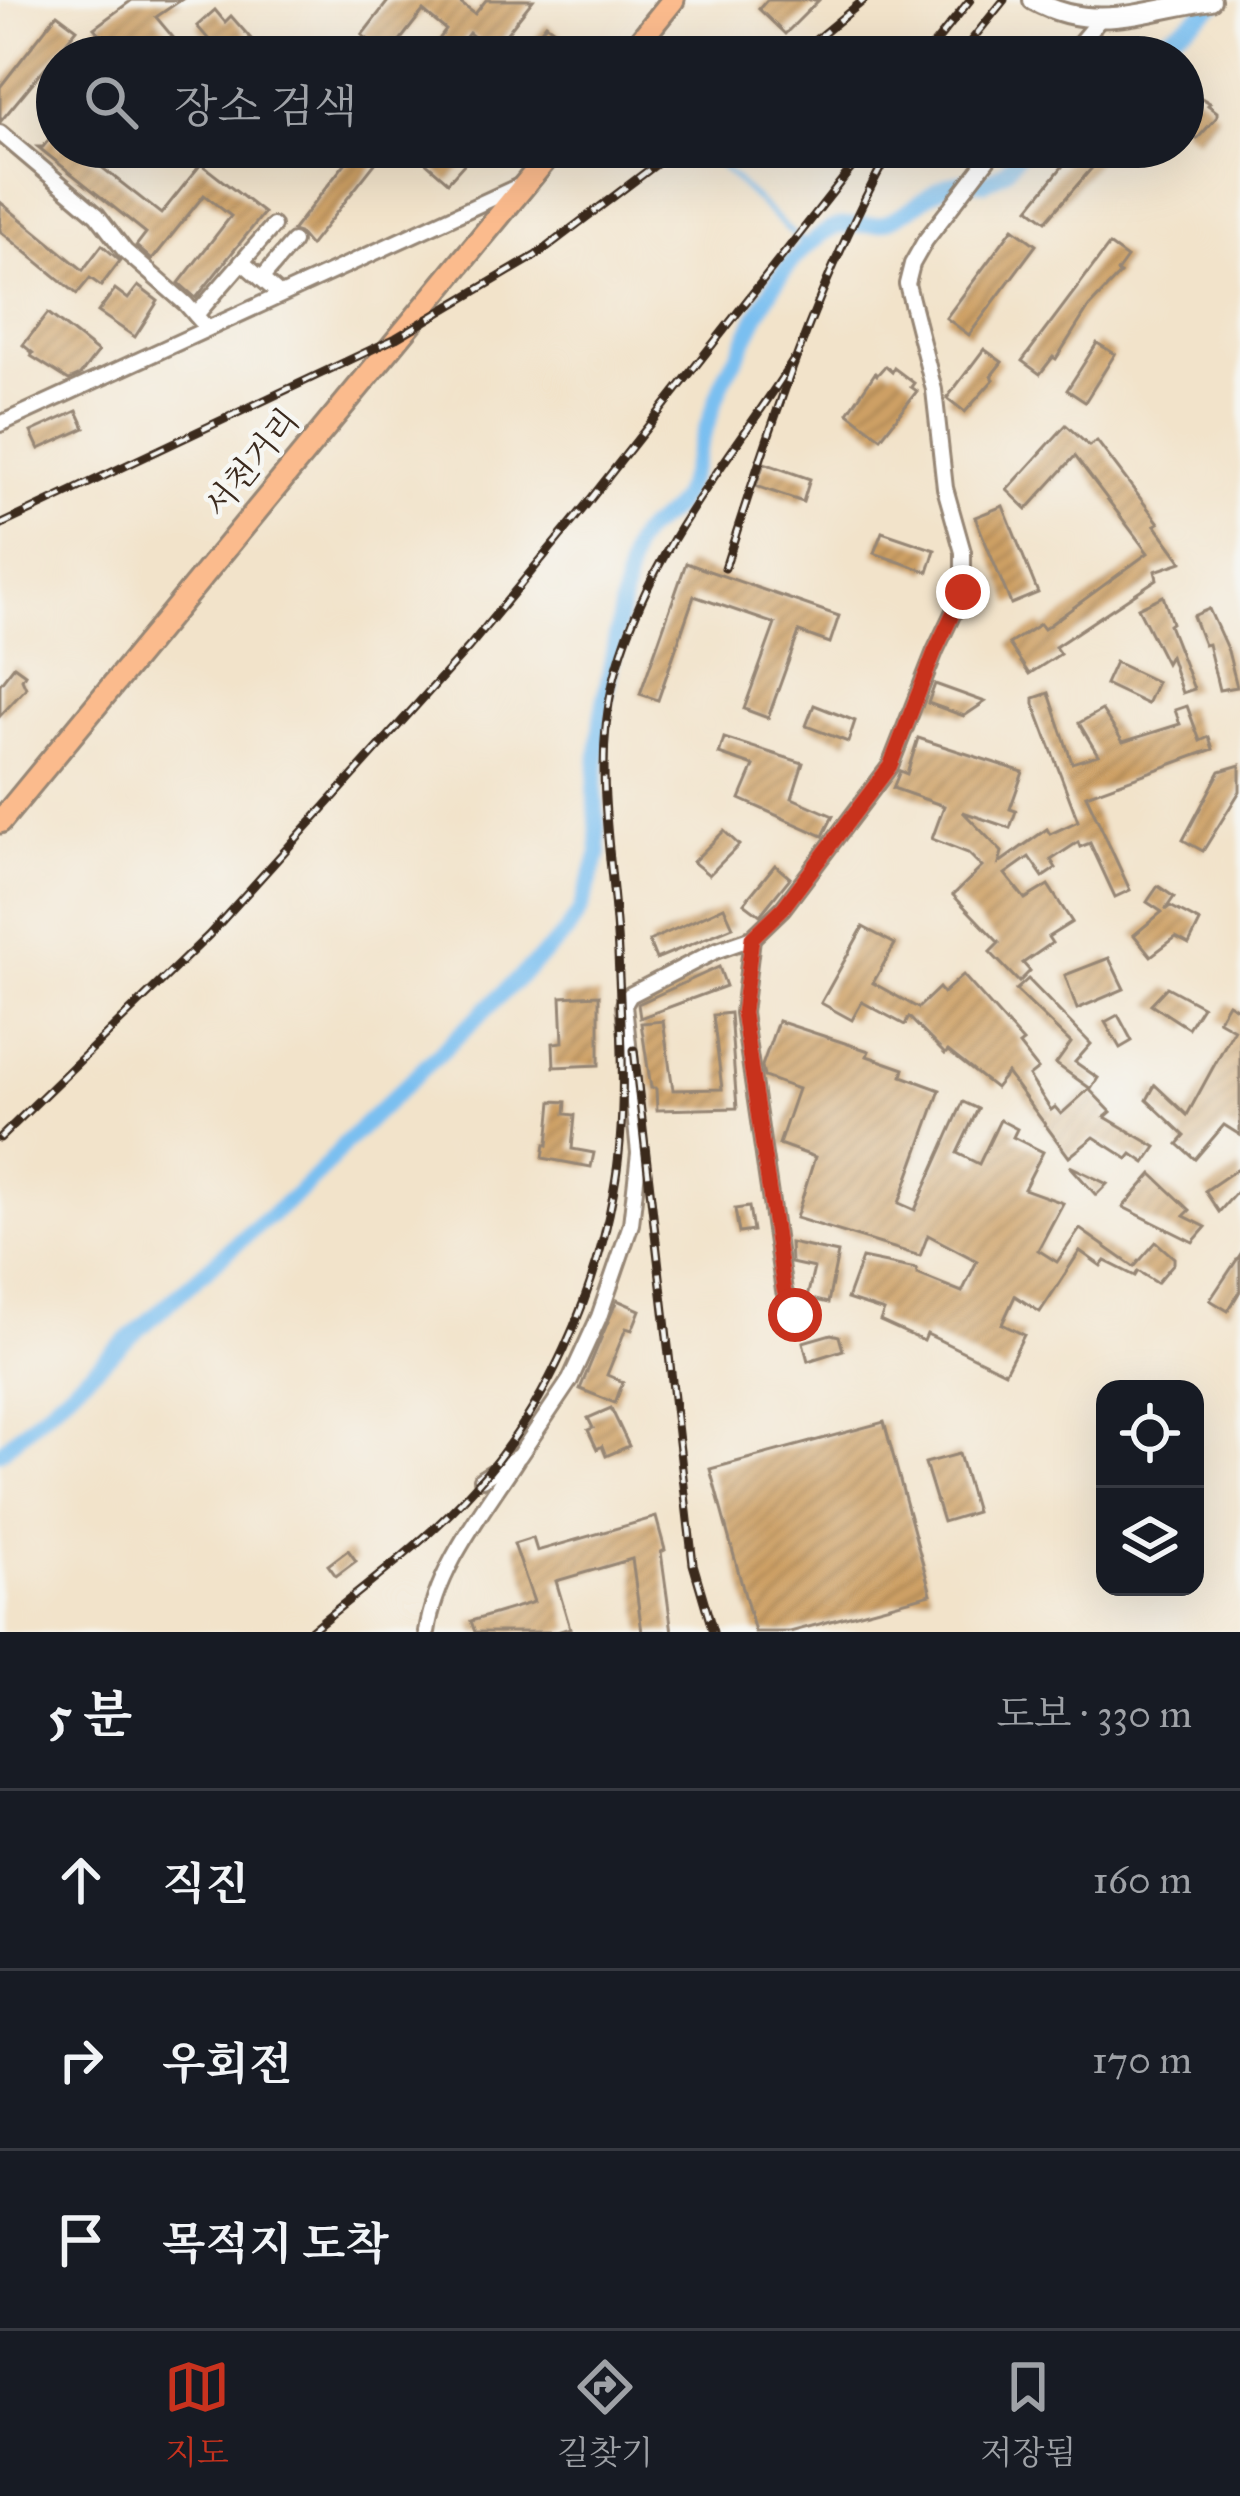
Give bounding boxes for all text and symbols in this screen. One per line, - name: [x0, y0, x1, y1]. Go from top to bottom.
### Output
- search box: [36, 36, 1204, 168]
- icon: search: [78, 69, 144, 135]
- text: 장소 검색: [174, 79, 358, 134]
- street label: 서천거리: [196, 401, 308, 525]
- route end: [936, 565, 990, 619]
- route start: [768, 1288, 822, 1342]
- map controls: [1096, 1380, 1204, 1596]
- button: locate: [1096, 1380, 1204, 1488]
- button: layers: [1096, 1488, 1204, 1596]
- text: 5 분: [48, 1684, 132, 1746]
- text: 도보 · 330 m: [996, 1690, 1192, 1738]
- icon: ahead: [48, 1847, 114, 1913]
- text: 직진: [162, 1856, 249, 1911]
- text: 160 m: [1093, 1856, 1192, 1904]
- icon: right: [48, 2027, 114, 2093]
- text: 우회전: [162, 2036, 292, 2091]
- text: 170 m: [1092, 2036, 1192, 2084]
- icon: arrive: [48, 2207, 114, 2273]
- text: 목적지 도착: [162, 2216, 389, 2271]
- tab: 지도: [164, 2354, 230, 2473]
- tab: 길찾기: [557, 2354, 653, 2473]
- tab: 저장됨: [981, 2354, 1076, 2473]

